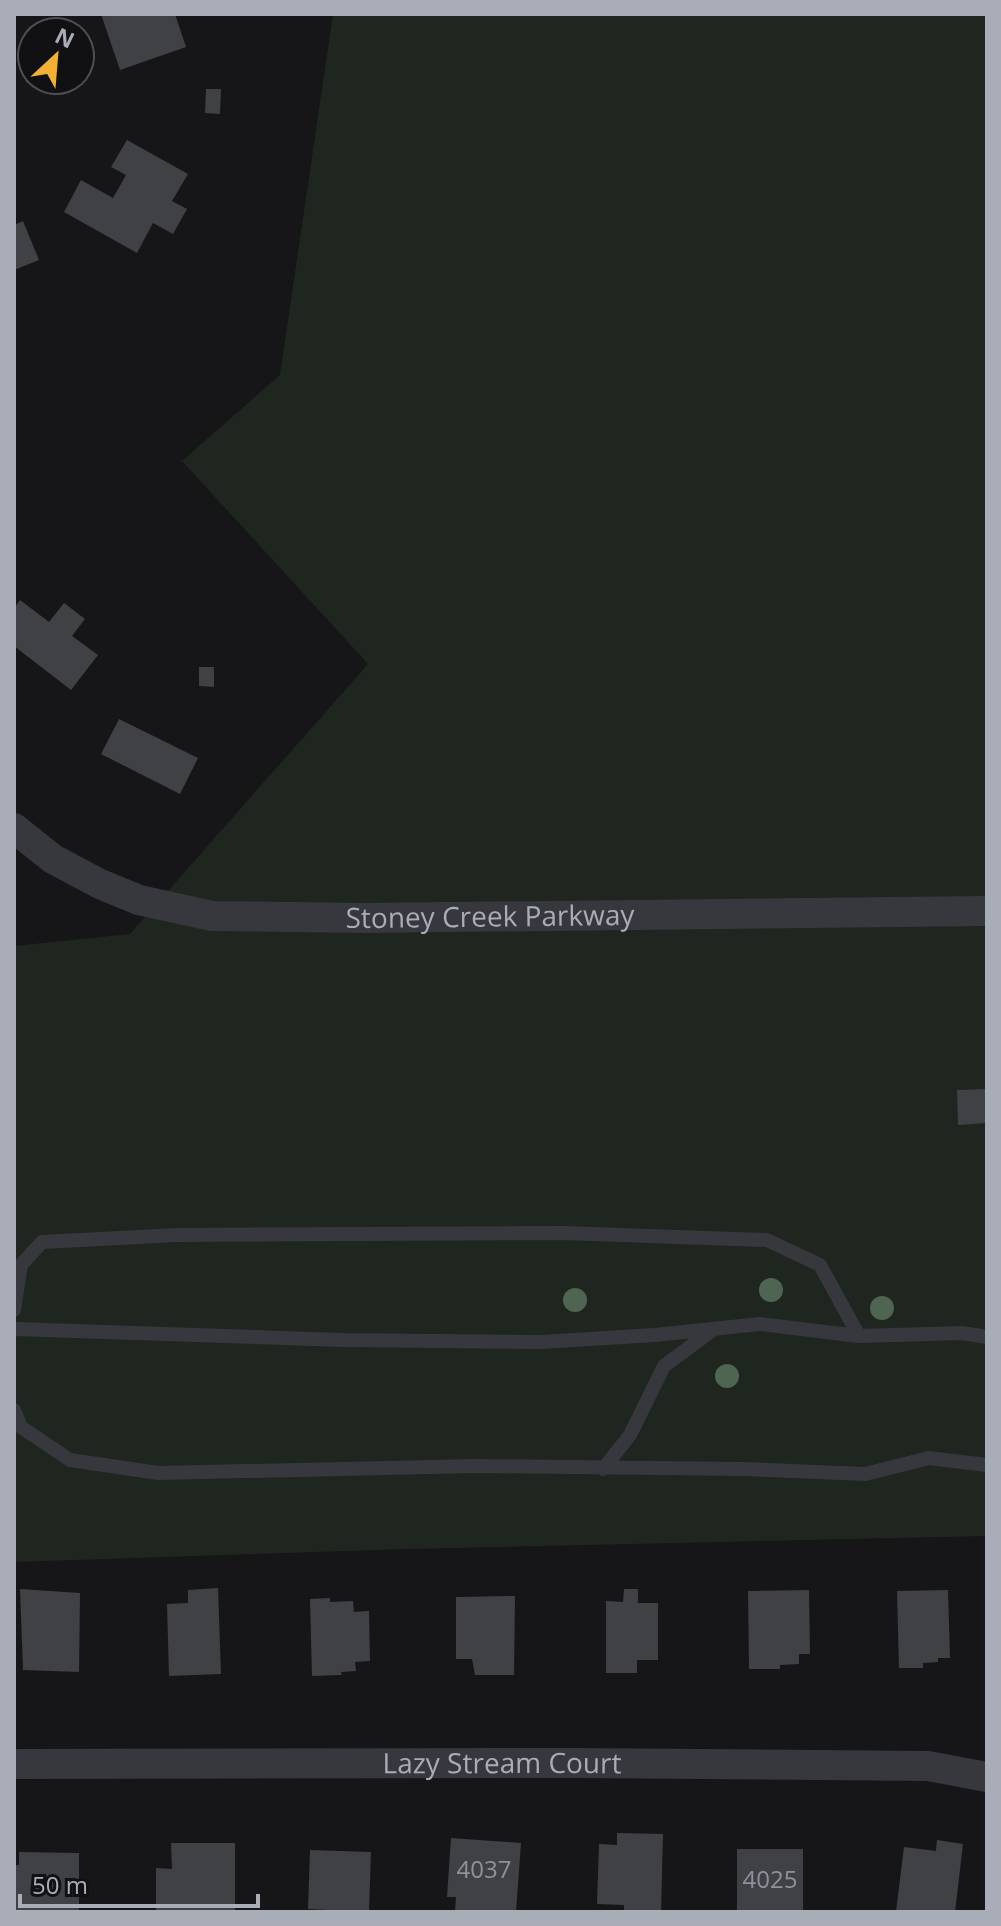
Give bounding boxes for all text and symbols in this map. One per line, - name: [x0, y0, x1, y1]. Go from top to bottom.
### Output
- north arrow: [16, 16, 96, 96]
- text: N: [51, 20, 80, 55]
- street label: Stoney Creek Parkway: [345, 895, 636, 936]
- street label: Lazy Stream Court: [382, 1743, 622, 1781]
- house number: 4037: [457, 1852, 511, 1885]
- scale bar: [20, 1858, 258, 1908]
- house number: 4025: [743, 1862, 797, 1895]
- text: 50 m: [32, 1868, 88, 1901]

